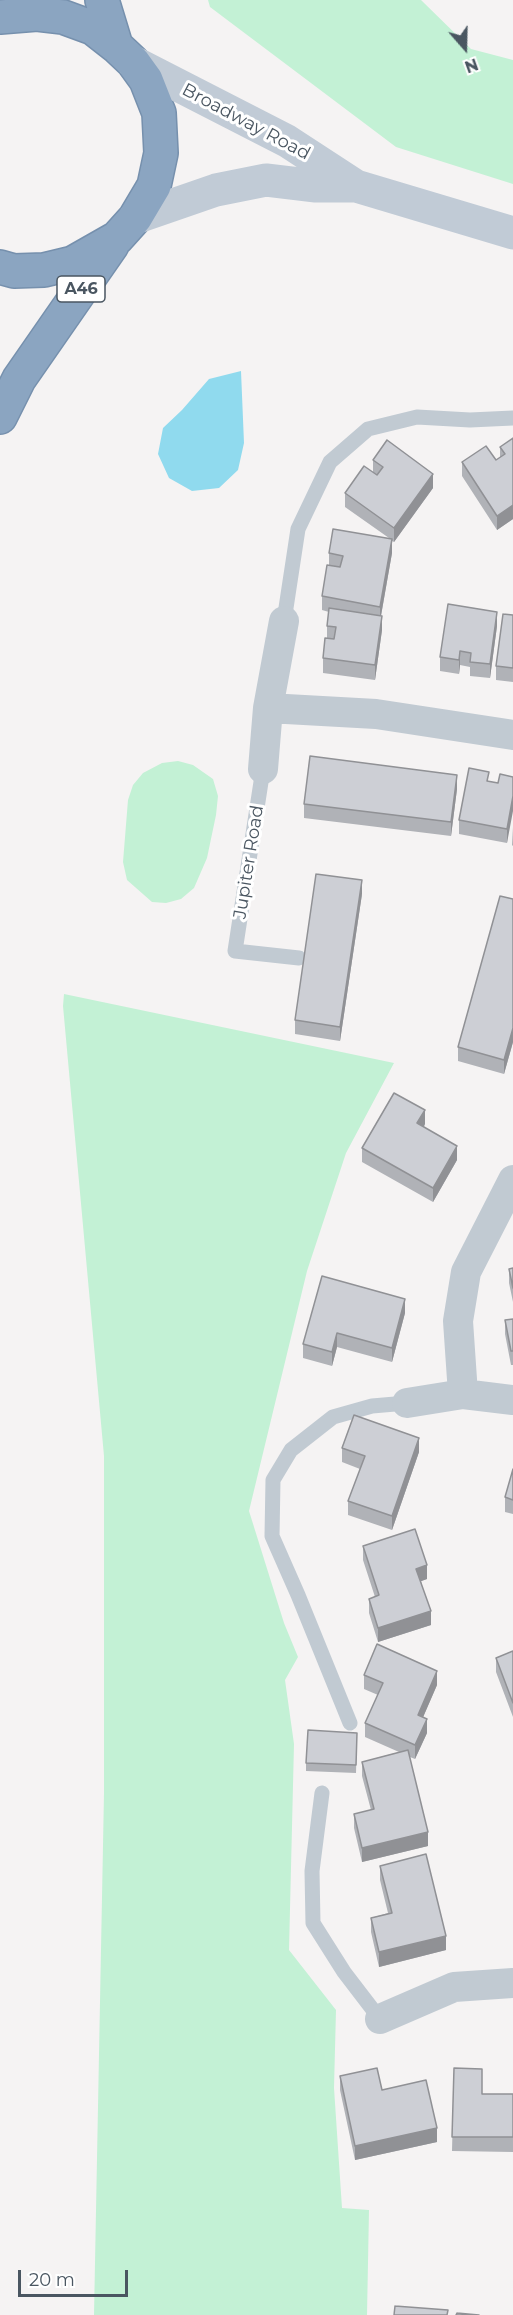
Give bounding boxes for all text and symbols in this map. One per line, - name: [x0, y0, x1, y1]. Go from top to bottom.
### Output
- north arrow: [435, 18, 495, 78]
- text: N: [462, 54, 481, 77]
- street label: Broadway Road: [178, 79, 314, 165]
- road number: A46: [57, 276, 105, 302]
- street label: Jupiter Road: [229, 804, 269, 920]
- scale bar: [21, 2258, 130, 2296]
- text: 20 m: [29, 2269, 75, 2291]

